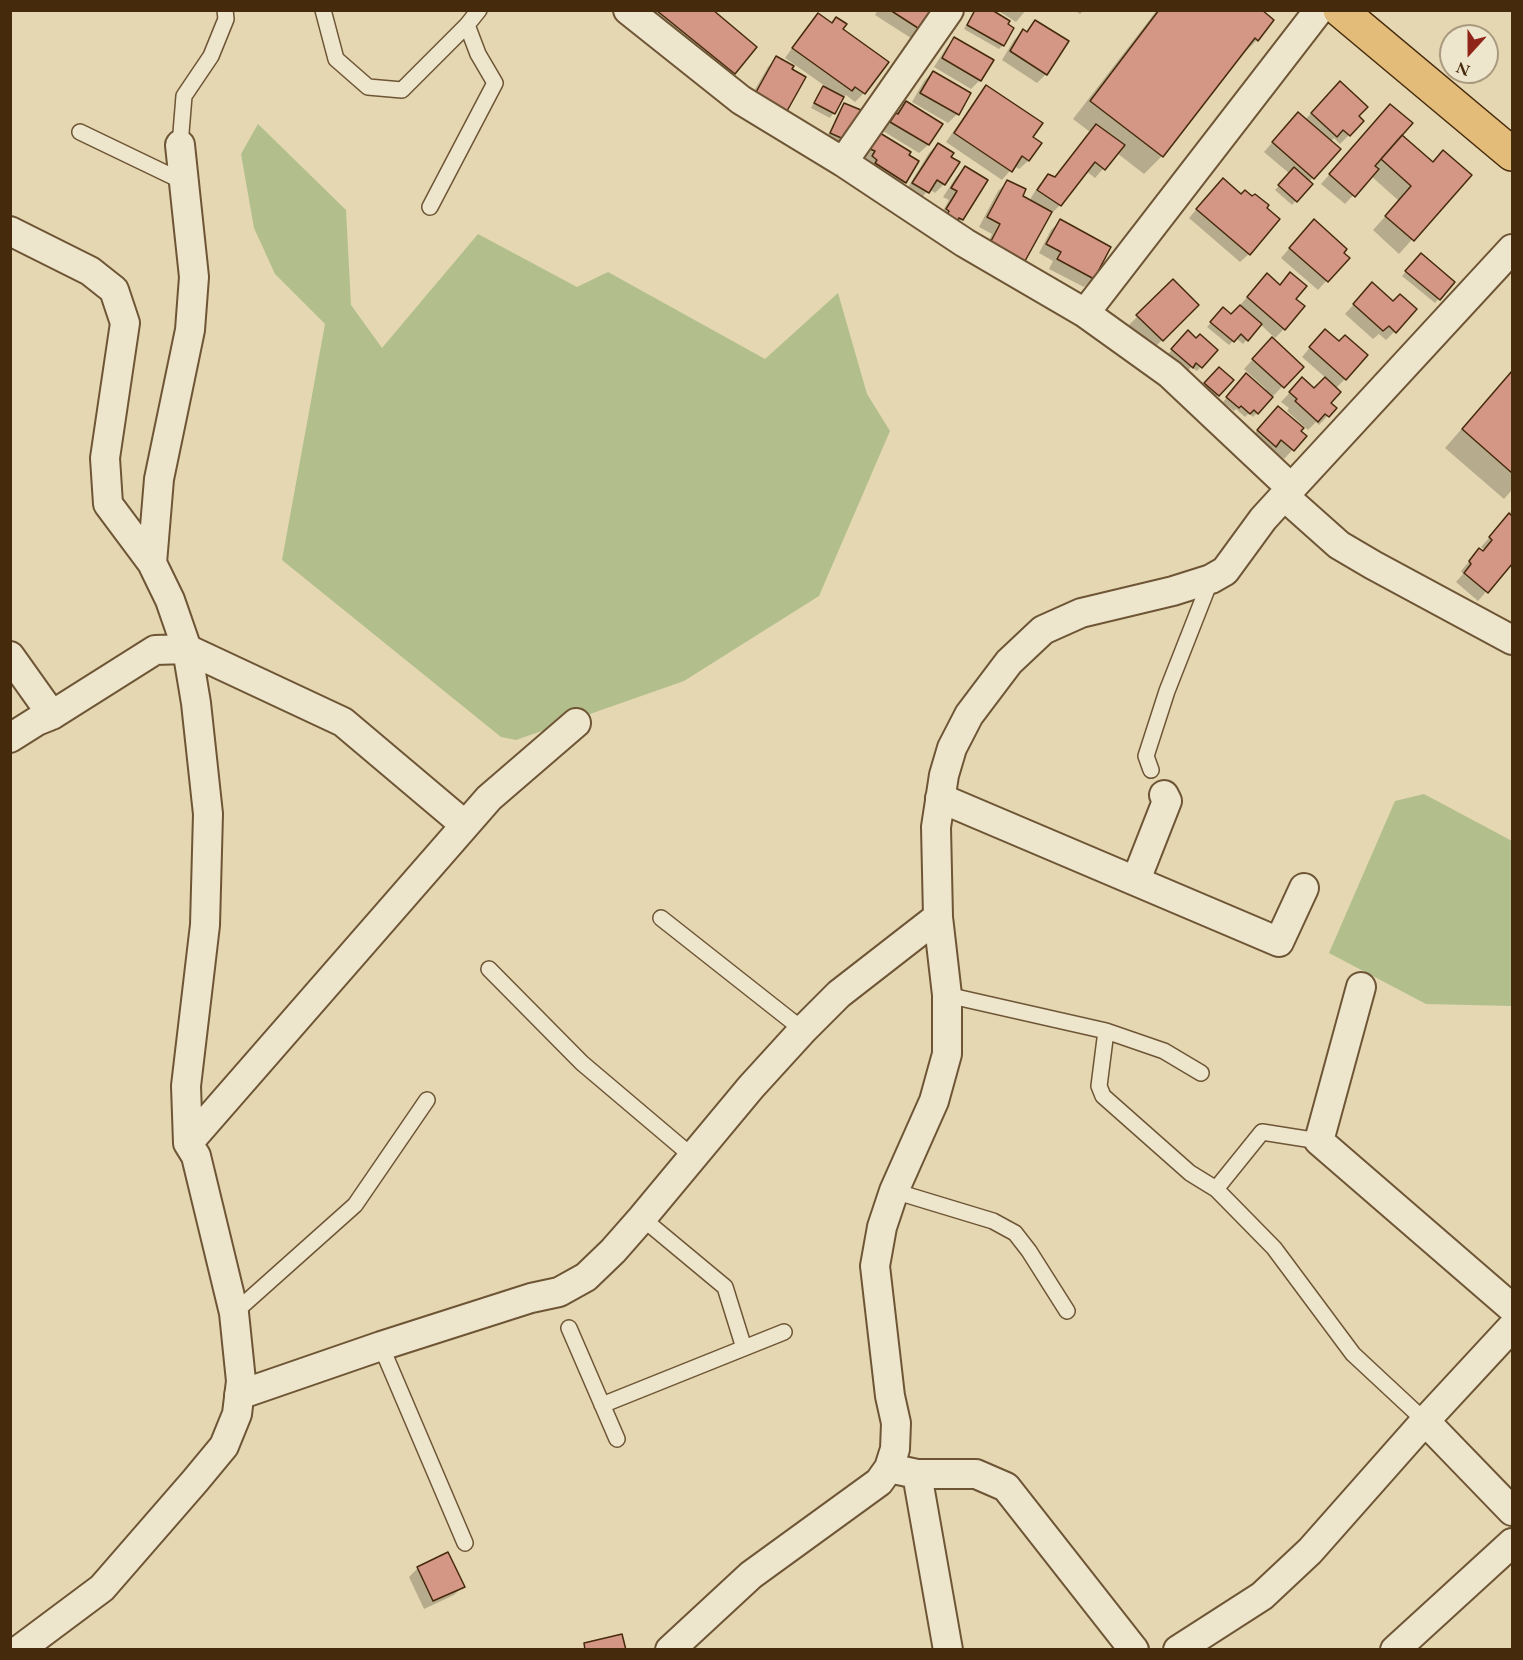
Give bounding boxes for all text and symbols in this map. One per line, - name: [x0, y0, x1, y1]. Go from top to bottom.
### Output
- north arrow: [1439, 24, 1499, 84]
- text: N: [1453, 57, 1473, 82]

